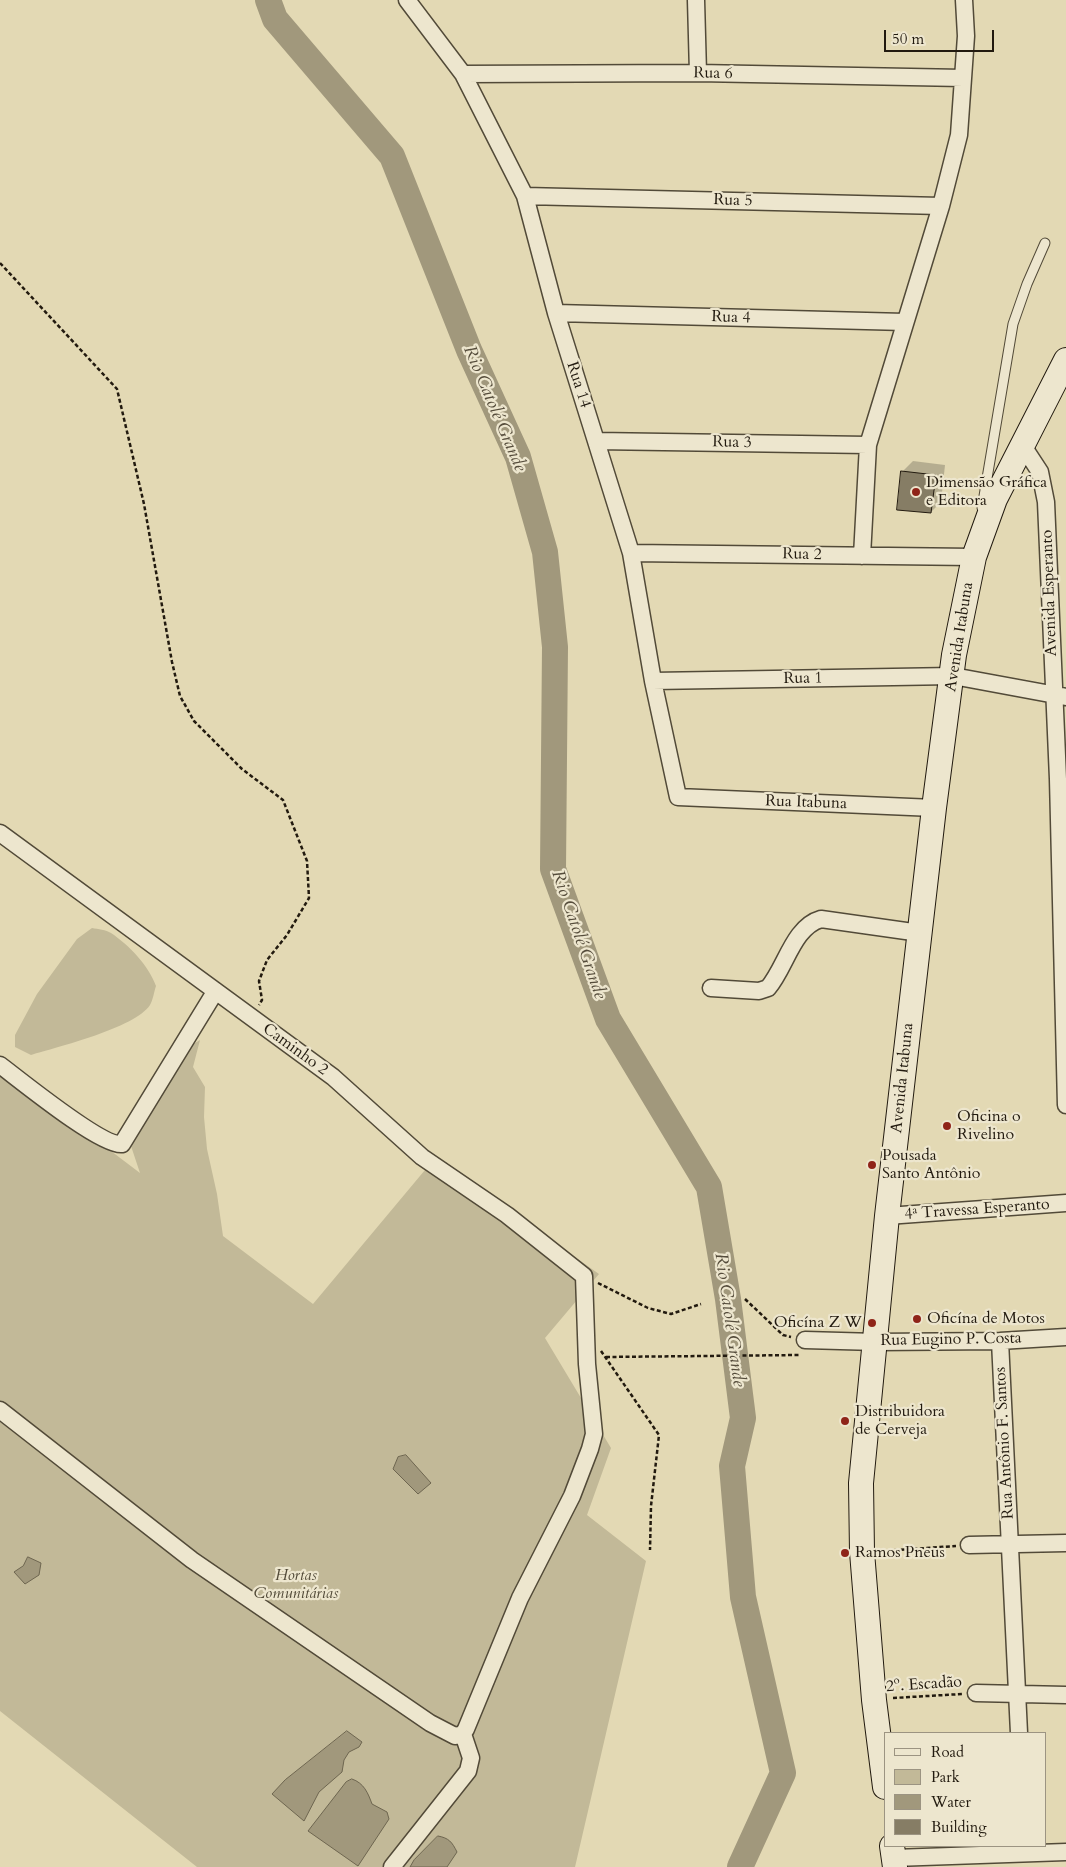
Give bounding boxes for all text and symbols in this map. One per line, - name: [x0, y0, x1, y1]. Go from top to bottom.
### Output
- scale bar: [886, 20, 996, 52]
- text: 50 m: [892, 29, 924, 49]
- street label: Rua 6: [693, 64, 733, 84]
- street label: Rua 5: [713, 191, 753, 211]
- street label: Rua 4: [711, 308, 751, 328]
- water label: Rio Catolé Grande: [458, 343, 530, 475]
- street label: Rua 14: [562, 359, 594, 411]
- street label: Rua 3: [712, 433, 752, 453]
- place label: Dimensão Gráfica e Editora: [926, 473, 1047, 511]
- marker: Dimensão Gráfica e Editora: [910, 486, 922, 498]
- street label: Avenida Esperanto: [1038, 529, 1062, 657]
- street label: Rua 2: [782, 545, 822, 565]
- street label: Avenida Itabuna: [942, 581, 978, 693]
- street label: Rua 1: [783, 669, 823, 689]
- street label: Rua Itabuna: [765, 792, 847, 814]
- water label: Rio Catolé Grande: [546, 868, 610, 1002]
- street label: Caminho 2: [259, 1020, 331, 1080]
- street label: Avenida Itabuna: [888, 1022, 918, 1134]
- place label: Oficina o Rivelino: [957, 1107, 1021, 1145]
- marker: Oficina o Rivelino: [941, 1120, 953, 1132]
- place label: Pousada Santo Antônio: [882, 1146, 980, 1184]
- marker: Pousada Santo Antônio: [866, 1159, 878, 1171]
- street label: 4ª Travessa Esperanto: [904, 1195, 1050, 1225]
- water label: Rio Catolé Grande: [709, 1252, 749, 1388]
- place label: Oficína de Motos: [927, 1309, 1045, 1329]
- place label: Oficína Z W: [774, 1313, 862, 1333]
- marker: Oficína de Motos: [911, 1313, 923, 1325]
- marker: Oficína Z W: [866, 1317, 878, 1329]
- street label: Rua Eugino P. Costa: [880, 1329, 1022, 1351]
- street label: Rua Antônio F. Santos: [991, 1366, 1019, 1520]
- place label: Distribuidora de Cerveja: [855, 1402, 945, 1440]
- marker: Distribuidora de Cerveja: [839, 1415, 851, 1427]
- place label: Ramos Pneus: [855, 1543, 945, 1563]
- marker: Ramos Pneus: [839, 1547, 851, 1559]
- park label: Hortas Comunitárias: [254, 1566, 338, 1604]
- street label: 2º. Escadão: [885, 1673, 963, 1697]
- legend: [884, 1732, 1046, 1847]
- text: Road: [931, 1742, 964, 1762]
- text: Park: [931, 1767, 960, 1787]
- text: Water: [931, 1792, 971, 1812]
- text: Building: [931, 1817, 987, 1837]

